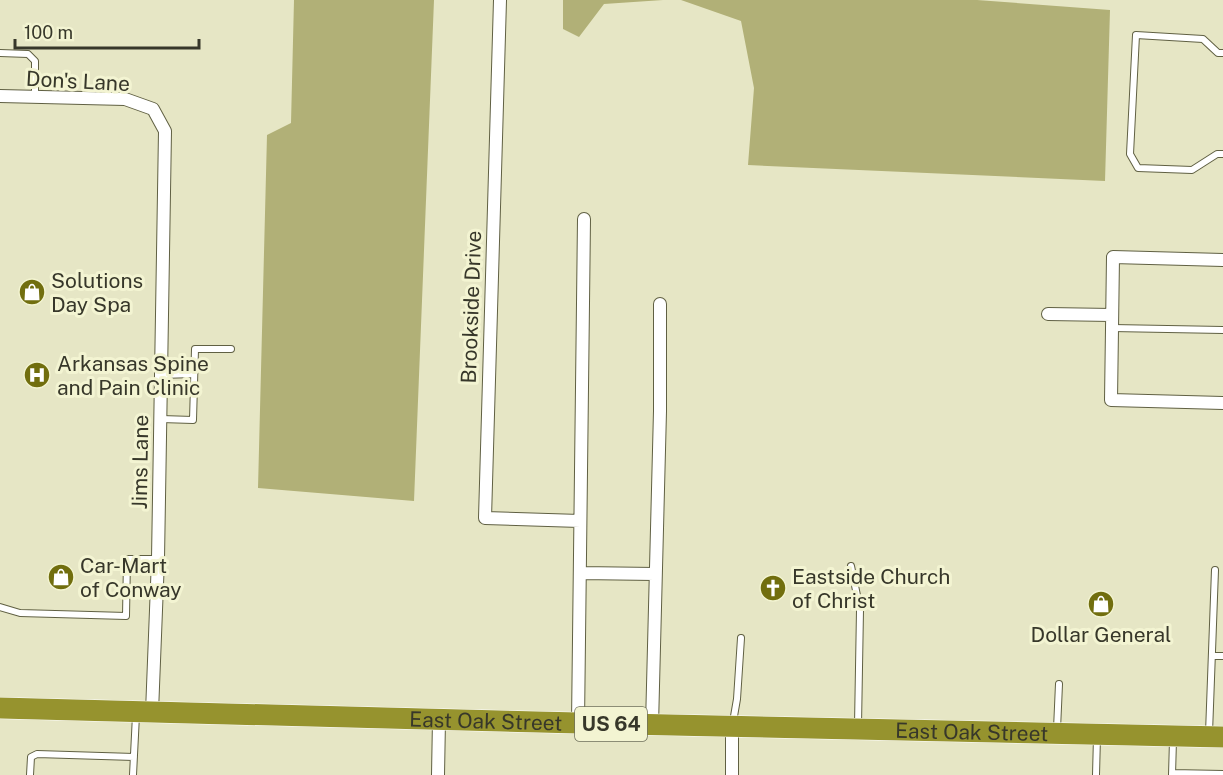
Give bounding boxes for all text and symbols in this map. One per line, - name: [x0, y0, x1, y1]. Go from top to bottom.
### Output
- scale bar: [15, 12, 200, 50]
- text: 100 m: [24, 22, 73, 43]
- street label: Don's Lane: [25, 66, 131, 96]
- street label: Brookside Drive: [456, 230, 486, 384]
- place label: Solutions Day Spa: [51, 268, 143, 317]
- shop icon: Solutions Day Spa: [17, 277, 47, 307]
- place label: Arkansas Spine and Pain Clinic: [57, 351, 209, 400]
- hospital icon: Arkansas Spine and Pain Clinic: [22, 360, 52, 390]
- street label: Jims Lane: [127, 414, 153, 510]
- place label: Car-Mart of Conway: [80, 553, 182, 602]
- shop icon: Car-Mart of Conway: [46, 562, 76, 592]
- place label: Eastside Church of Christ: [792, 564, 950, 613]
- church icon: Eastside Church of Christ: [758, 573, 788, 603]
- shop icon: Dollar General: [1086, 589, 1116, 619]
- place label: Dollar General: [1031, 622, 1171, 647]
- street label: East Oak Street: [409, 706, 563, 735]
- road number: US 64: [575, 707, 647, 741]
- street label: East Oak Street: [895, 717, 1049, 746]

